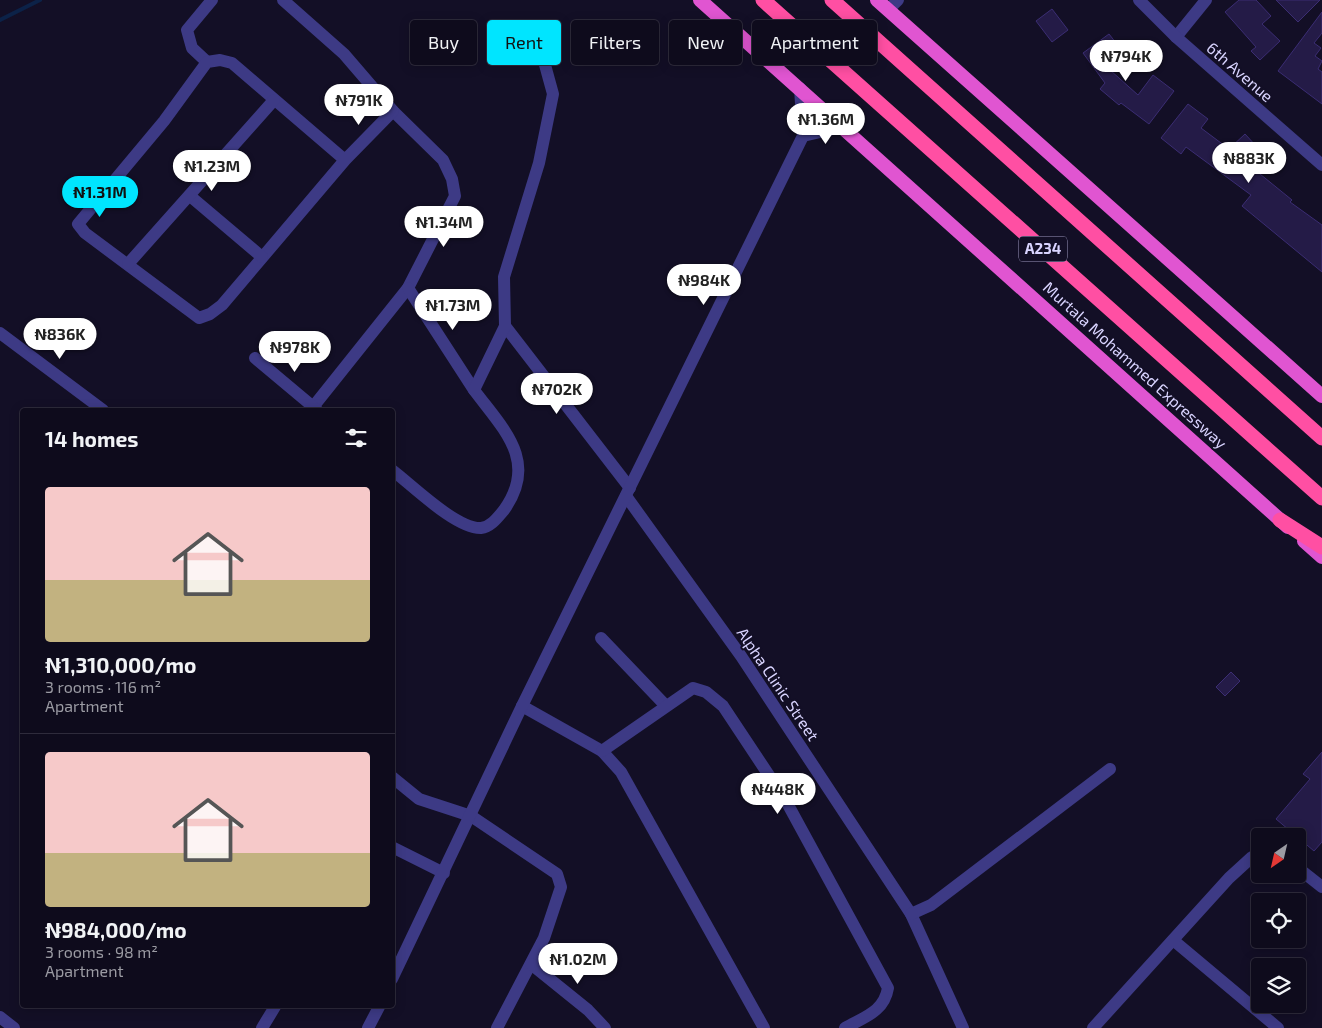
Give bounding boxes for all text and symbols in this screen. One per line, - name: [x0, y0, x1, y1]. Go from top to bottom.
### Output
- chip: Buy: [410, 20, 477, 65]
- chip: Rent: [487, 20, 561, 65]
- chip: Filters: [571, 20, 659, 65]
- chip: New: [669, 20, 742, 65]
- chip: Apartment: [752, 20, 877, 65]
- street label: 6th Avenue: [1203, 38, 1277, 105]
- pin: ₦794K: [1091, 39, 1161, 82]
- text: ₦794K: [1101, 46, 1151, 65]
- pin: ₦791K: [324, 84, 394, 126]
- text: ₦791K: [335, 90, 383, 109]
- pin: ₦1.36M: [785, 102, 867, 145]
- text: ₦1.36M: [798, 109, 854, 128]
- pin: ₦883K: [1214, 142, 1284, 184]
- text: ₦883K: [1223, 148, 1275, 167]
- pin: ₦1.23M: [171, 150, 253, 192]
- text: ₦1.23M: [184, 156, 240, 175]
- pin: ₦1.31M: [59, 176, 141, 218]
- text: ₦1.31M: [73, 182, 127, 201]
- pin: ₦1.34M: [403, 206, 485, 248]
- text: ₦1.34M: [415, 212, 473, 231]
- road number: A234: [1019, 236, 1067, 262]
- pin: ₦984K: [669, 264, 739, 306]
- text: ₦984K: [678, 270, 730, 289]
- street label: Murtala Mohammed Expressway: [1040, 277, 1231, 452]
- pin: ₦1.73M: [412, 288, 494, 331]
- text: ₦1.73M: [426, 295, 480, 314]
- pin: ₦836K: [25, 318, 95, 360]
- text: ₦836K: [35, 324, 86, 343]
- pin: ₦978K: [260, 330, 330, 373]
- text: ₦978K: [270, 337, 320, 356]
- pin: ₦702K: [522, 372, 592, 415]
- text: ₦702K: [532, 379, 582, 398]
- icon: filters: [342, 424, 370, 452]
- text: 14 homes: [45, 426, 139, 451]
- icon: home: [163, 519, 253, 609]
- street label: Alpha Clinic Street: [733, 623, 823, 744]
- text: ₦1,310,000/mo: [45, 652, 196, 677]
- text: 3 rooms · 116 m²: [45, 677, 161, 696]
- text: Apartment: [45, 696, 124, 715]
- pin: ₦448K: [743, 772, 813, 815]
- text: ₦448K: [752, 779, 804, 798]
- icon: home: [163, 785, 253, 875]
- north arrow: [1251, 828, 1306, 882]
- map controls: [1251, 828, 1306, 1013]
- button: locate: [1251, 893, 1306, 948]
- text: ₦984,000/mo: [45, 917, 187, 942]
- text: 3 rooms · 98 m²: [45, 942, 158, 961]
- pin: ₦1.02M: [537, 942, 619, 985]
- text: ₦1.02M: [549, 949, 607, 968]
- button: layers: [1251, 958, 1306, 1013]
- text: Apartment: [45, 961, 124, 980]

